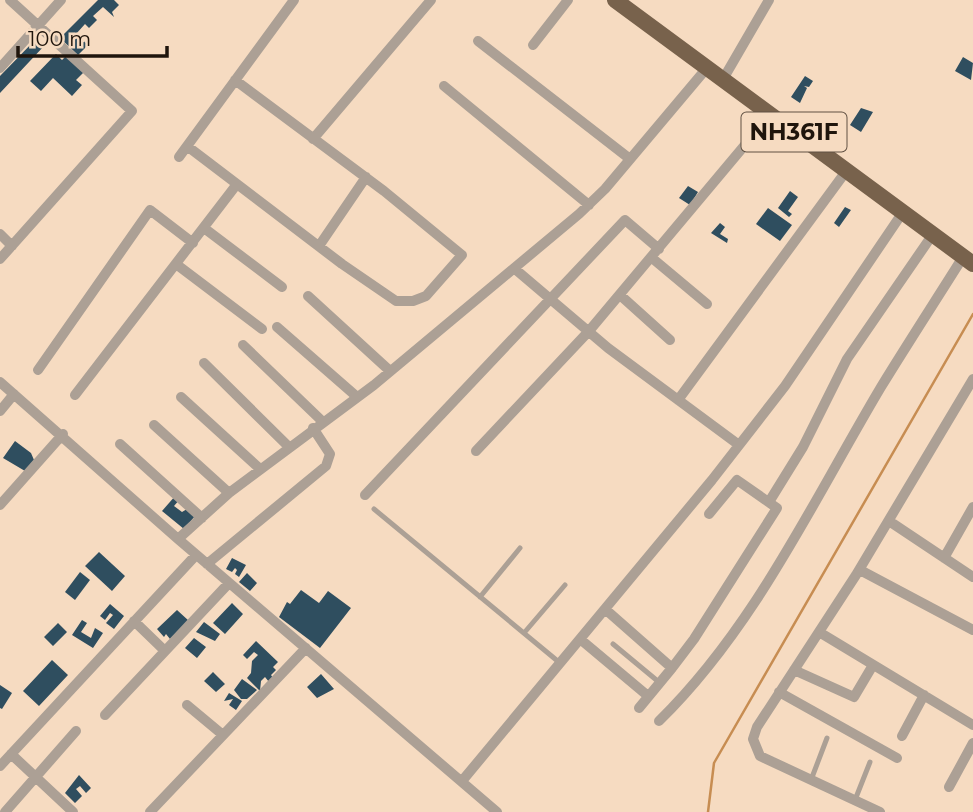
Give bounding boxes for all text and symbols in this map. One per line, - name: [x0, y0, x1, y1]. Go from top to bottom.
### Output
- scale bar: [18, 14, 166, 58]
- text: 100 m: [28, 26, 91, 51]
- road number: NH361F: [742, 113, 846, 152]

